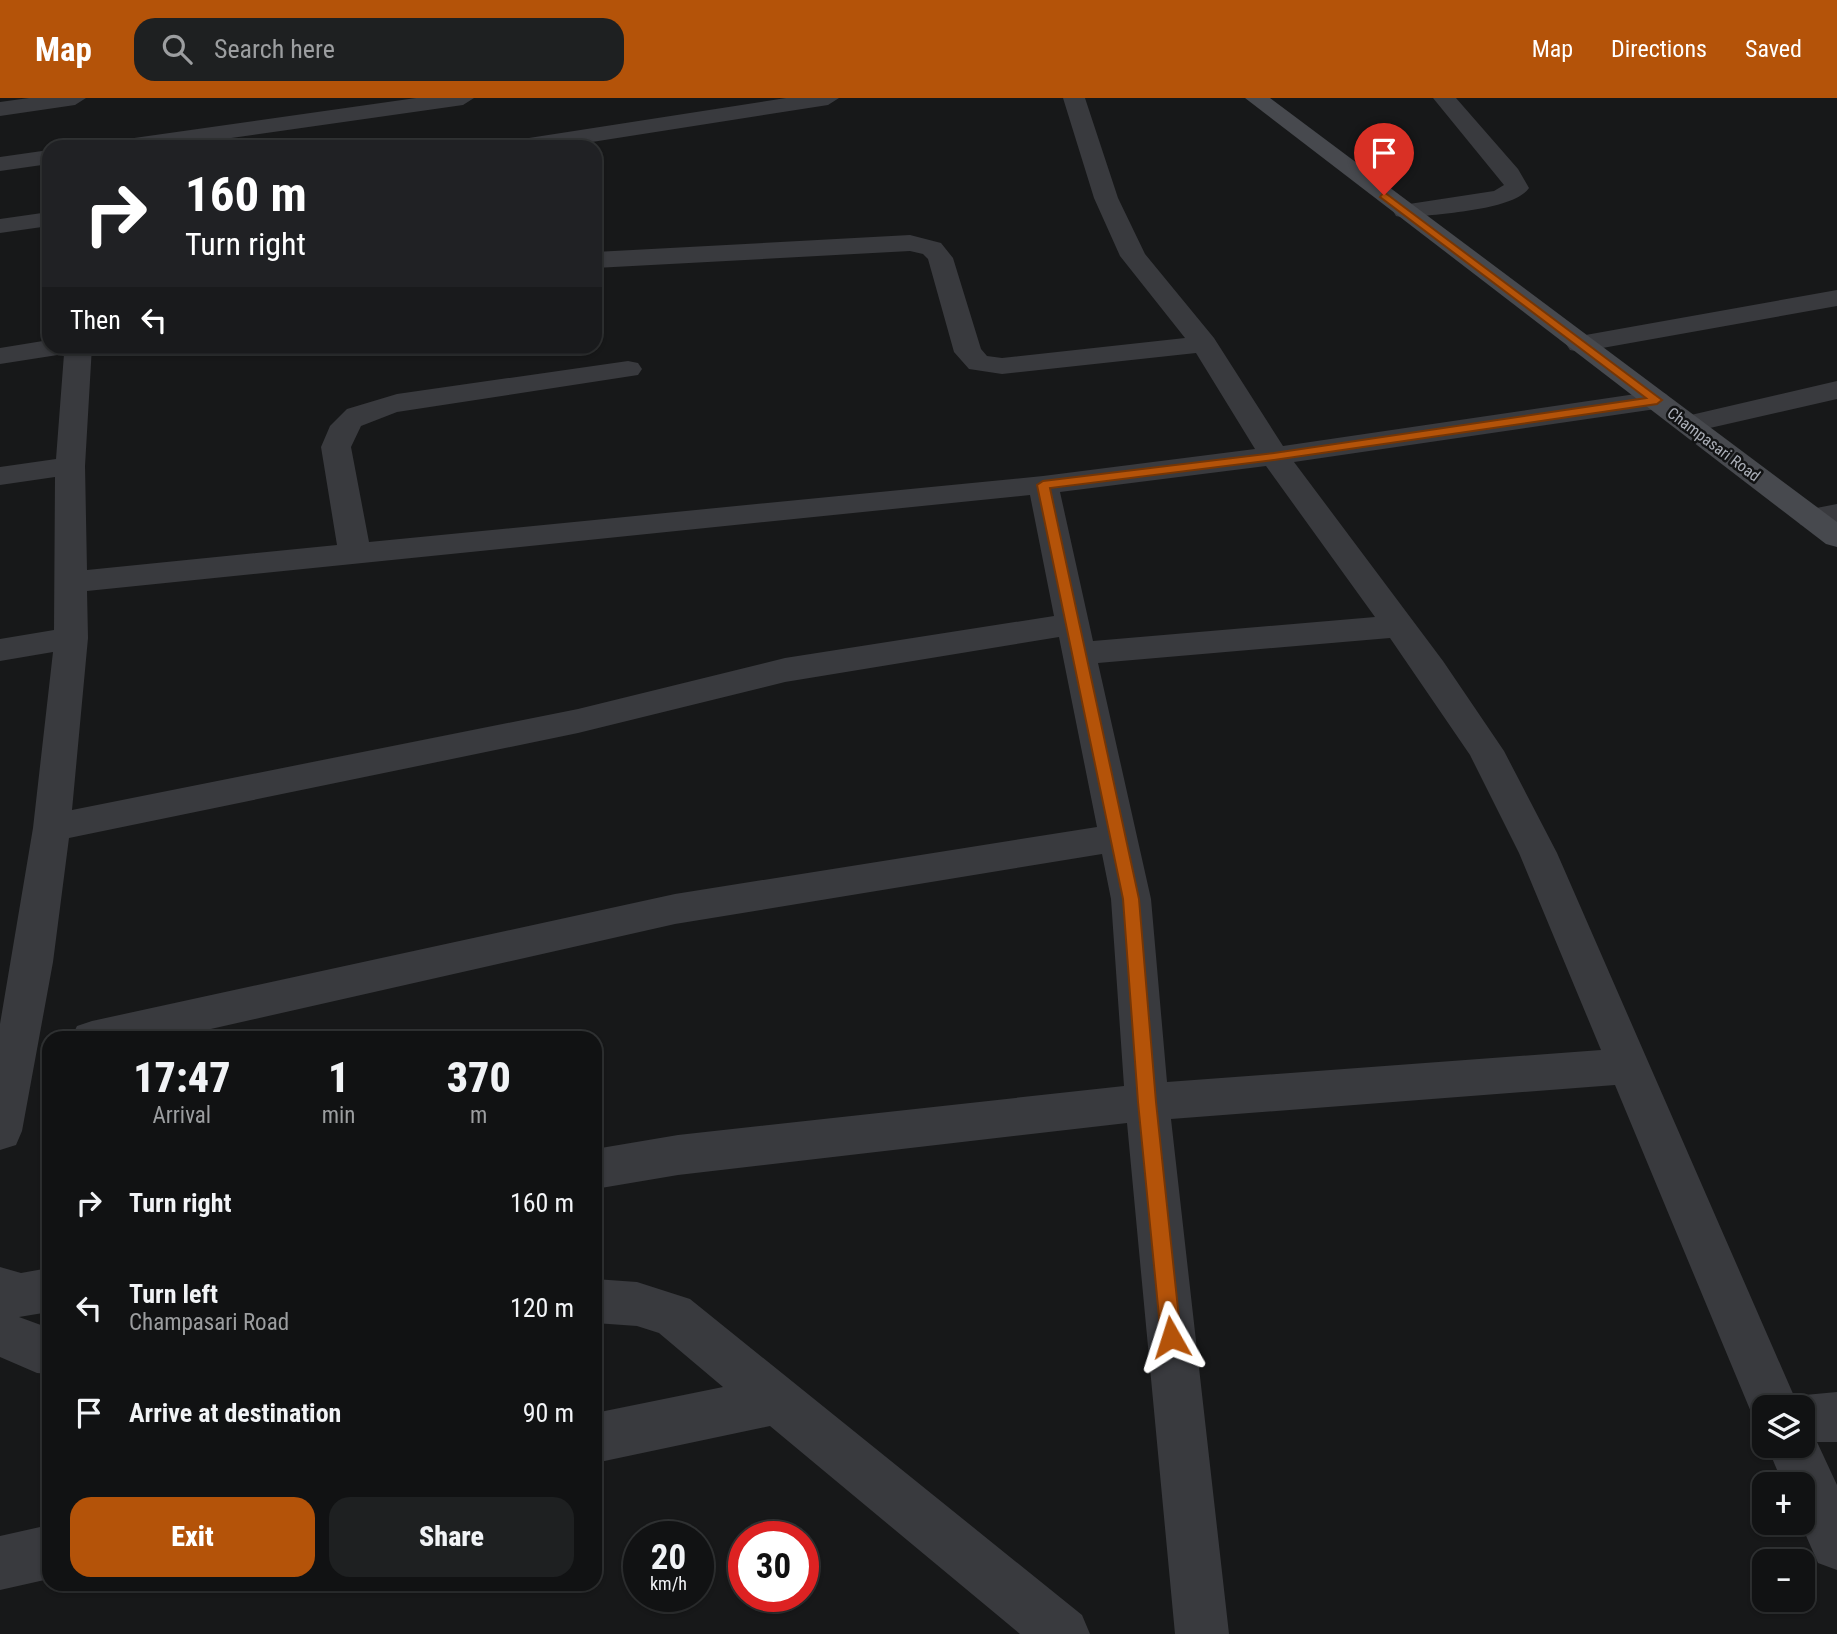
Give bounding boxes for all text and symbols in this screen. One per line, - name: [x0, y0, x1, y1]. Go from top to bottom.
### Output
- search box: [134, 18, 624, 81]
- text: Map: [35, 30, 92, 69]
- icon: search: [158, 30, 196, 68]
- text: Search here: [214, 34, 335, 64]
- text: Map: [1532, 35, 1573, 63]
- text: Directions: [1611, 35, 1707, 63]
- text: Saved: [1745, 35, 1802, 63]
- pin: [1354, 123, 1414, 195]
- icon: arrive: [1365, 134, 1403, 172]
- text: 160 m: [185, 166, 307, 223]
- icon: right: [70, 168, 161, 259]
- text: Turn right: [185, 225, 306, 263]
- icon: left: [135, 301, 173, 339]
- text: Then: [70, 305, 121, 335]
- street label: Champasari Road: [1664, 403, 1764, 485]
- text: 17:47: [133, 1053, 230, 1102]
- text: 1: [328, 1053, 349, 1102]
- text: 370: [447, 1053, 511, 1102]
- text: Arrival: [153, 1102, 211, 1129]
- text: min: [322, 1102, 355, 1129]
- text: m: [470, 1102, 487, 1129]
- icon: right: [70, 1184, 108, 1222]
- text: Turn right: [129, 1188, 231, 1218]
- text: 160 m: [510, 1188, 574, 1218]
- text: Turn left: [129, 1279, 218, 1309]
- icon: left: [70, 1289, 108, 1327]
- text: 120 m: [510, 1293, 574, 1323]
- position arrow: [1134, 1300, 1208, 1374]
- text: Champasari Road: [129, 1309, 289, 1336]
- icon: arrive: [70, 1394, 108, 1432]
- map controls: [1752, 1395, 1815, 1612]
- button: layers: [1752, 1395, 1815, 1458]
- text: Arrive at destination: [129, 1398, 341, 1428]
- text: 90 m: [523, 1398, 574, 1428]
- button: +: [1752, 1472, 1815, 1535]
- button: Exit: [70, 1497, 315, 1577]
- button: Share: [329, 1497, 574, 1577]
- speed limit sign: 30: [728, 1521, 819, 1612]
- text: 20: [651, 1537, 686, 1578]
- button: −: [1752, 1549, 1815, 1612]
- text: km/h: [650, 1573, 687, 1594]

